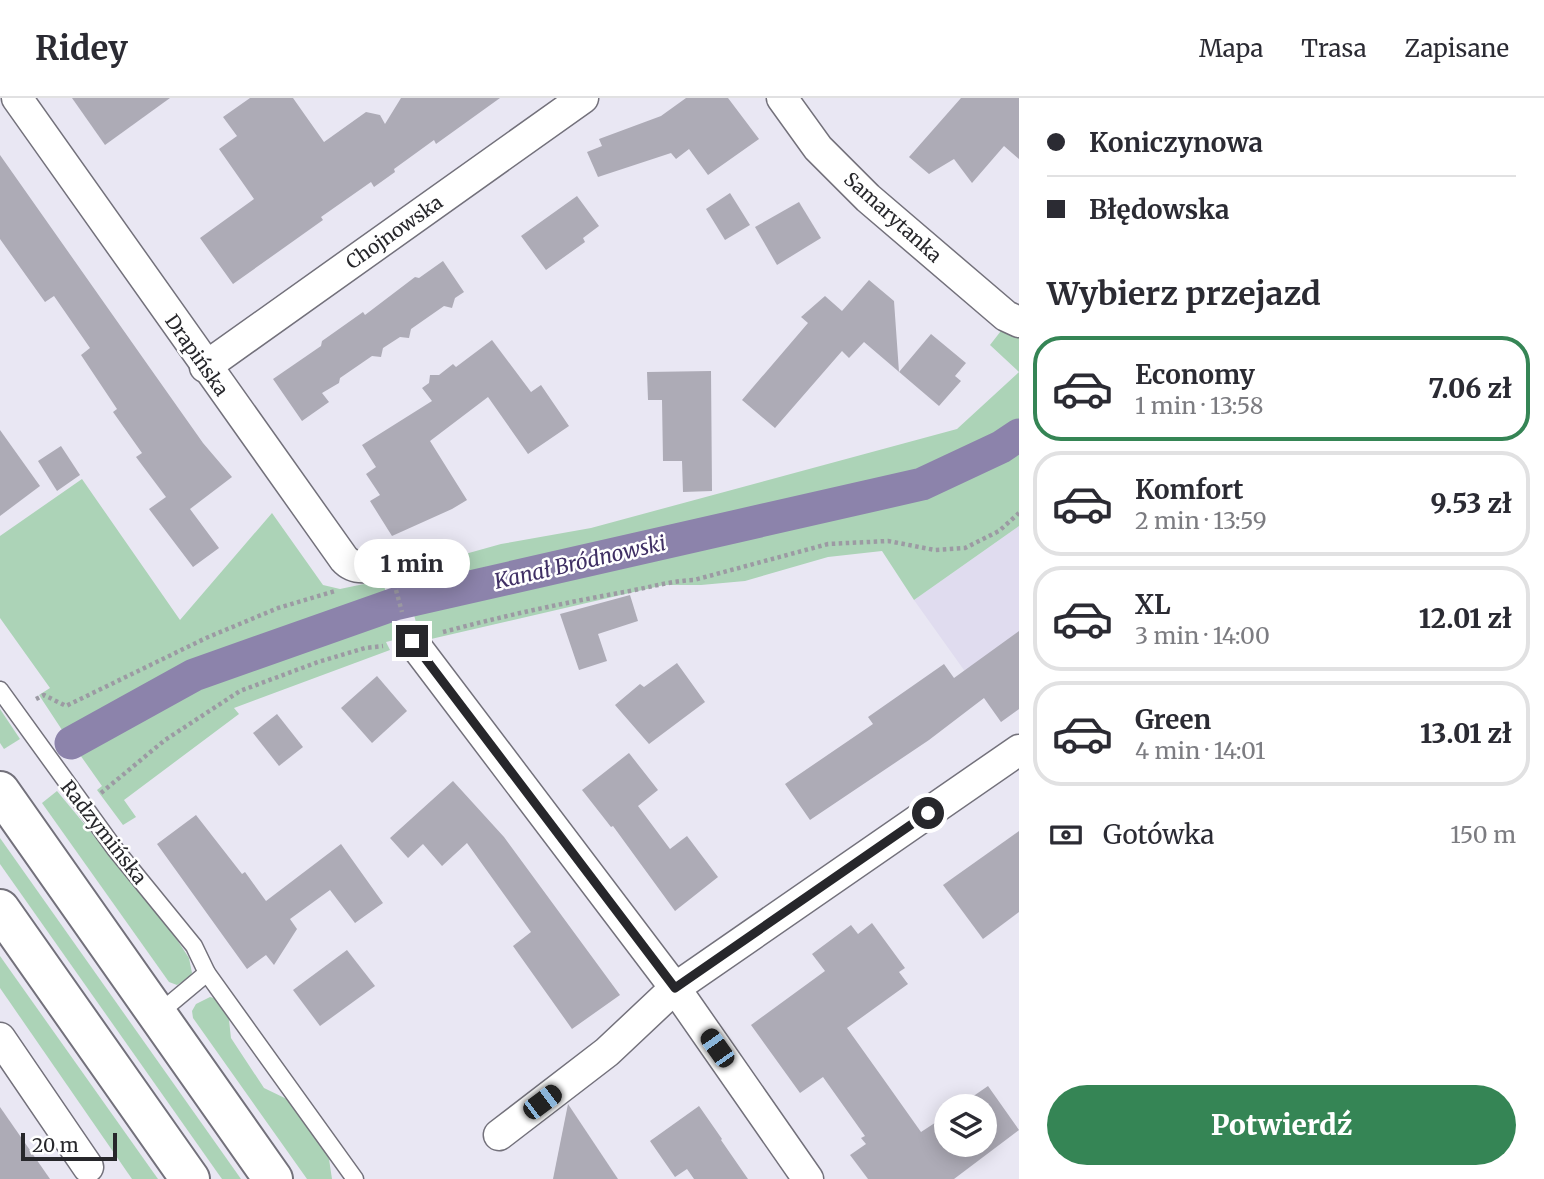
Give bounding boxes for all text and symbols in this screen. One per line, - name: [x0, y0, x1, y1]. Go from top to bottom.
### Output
- text: Ridey: [35, 28, 128, 69]
- text: Mapa: [1199, 33, 1263, 64]
- text: Trasa: [1301, 33, 1367, 64]
- text: Zapisane: [1405, 33, 1509, 64]
- text: Koniczynowa: [1089, 126, 1263, 159]
- street label: Samarytanka: [839, 167, 947, 267]
- street label: Chojnowska: [341, 190, 447, 274]
- text: Błędowska: [1089, 193, 1229, 226]
- text: Wybierz przejazd: [1047, 274, 1321, 314]
- street label: Drapińska: [160, 309, 234, 401]
- icon: car: [1051, 357, 1114, 420]
- text: Economy: [1135, 358, 1255, 391]
- text: 7.06 zł: [1428, 372, 1512, 405]
- text: 1 min · 13:58: [1135, 391, 1263, 420]
- icon: car: [1051, 472, 1114, 535]
- text: Komfort: [1135, 473, 1244, 506]
- text: 9.53 zł: [1430, 487, 1512, 520]
- text: 2 min · 13:59: [1135, 506, 1267, 535]
- water label: Kanał Bródnowski: [491, 529, 668, 595]
- callout: 1 min: [354, 540, 470, 588]
- text: 1 min: [380, 549, 444, 578]
- icon: car: [1051, 587, 1114, 650]
- text: XL: [1135, 588, 1171, 621]
- text: 12.01 zł: [1419, 602, 1512, 635]
- text: 3 min · 14:00: [1135, 621, 1270, 650]
- route end: [396, 625, 428, 657]
- icon: car: [1051, 702, 1114, 765]
- text: Green: [1135, 703, 1211, 736]
- text: 13.01 zł: [1420, 717, 1512, 750]
- text: 4 min · 14:01: [1135, 736, 1265, 765]
- street label: Radzymińska: [56, 775, 152, 889]
- route start: [912, 797, 944, 829]
- icon: cash: [1047, 816, 1085, 854]
- text: Gotówka: [1103, 818, 1215, 851]
- text: 150 m: [1450, 820, 1516, 849]
- car: [697, 1025, 738, 1071]
- car: [519, 1081, 566, 1123]
- button: Potwierdź: [1047, 1085, 1516, 1165]
- map controls: [934, 1094, 997, 1157]
- button: layers: [934, 1094, 997, 1157]
- scale bar: [21, 1130, 117, 1162]
- text: 20 m: [32, 1133, 79, 1157]

